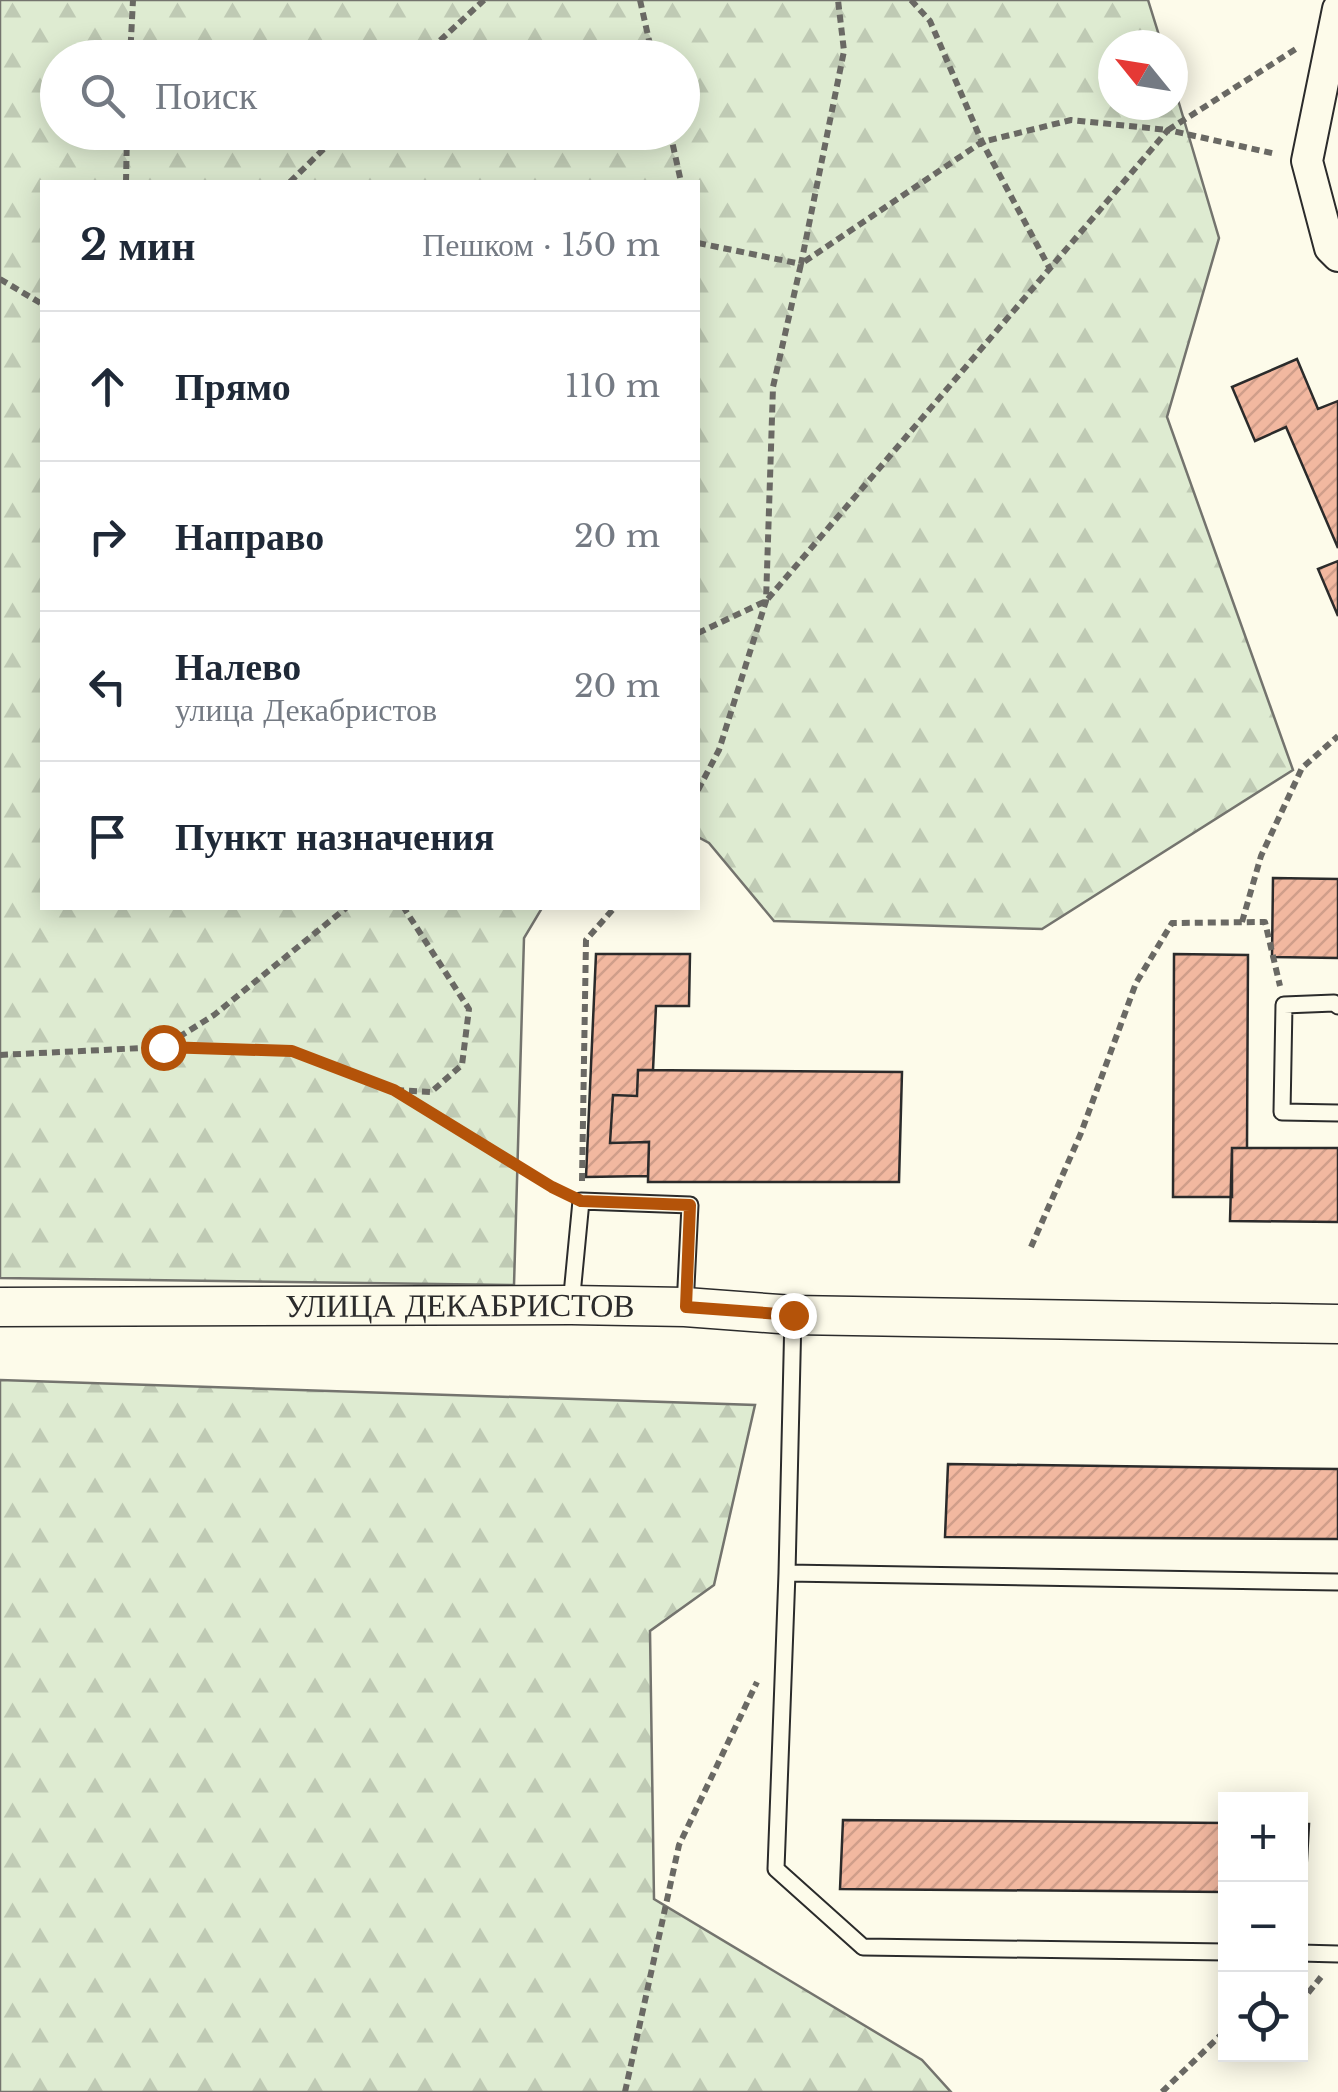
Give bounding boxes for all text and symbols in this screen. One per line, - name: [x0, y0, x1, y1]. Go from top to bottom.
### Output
- north arrow: [1098, 30, 1188, 120]
- search box: [40, 40, 700, 150]
- icon: search: [75, 68, 130, 123]
- text: Поиск: [155, 72, 257, 119]
- text: 2 мин: [80, 219, 196, 271]
- text: Пешком · 150 m: [422, 225, 660, 265]
- icon: ahead: [80, 359, 135, 414]
- text: Прямо: [175, 363, 291, 410]
- text: 110 m: [565, 366, 660, 406]
- icon: right: [80, 509, 135, 564]
- text: Направо: [175, 513, 324, 560]
- text: 20 m: [574, 516, 660, 556]
- text: Налево: [175, 643, 301, 690]
- icon: left: [80, 659, 135, 714]
- text: 20 m: [574, 666, 660, 706]
- text: улица Декабристов: [175, 690, 437, 730]
- icon: arrive: [80, 809, 135, 864]
- text: Пункт назначения: [175, 813, 494, 860]
- route start: [141, 1025, 187, 1071]
- street label: УЛИЦА ДЕКАБРИСТОВ: [285, 1285, 635, 1326]
- route end: [771, 1293, 817, 1339]
- map controls: [1218, 1792, 1308, 2062]
- button: +: [1218, 1792, 1308, 1882]
- button: −: [1218, 1882, 1308, 1972]
- button: locate: [1218, 1972, 1308, 2062]

